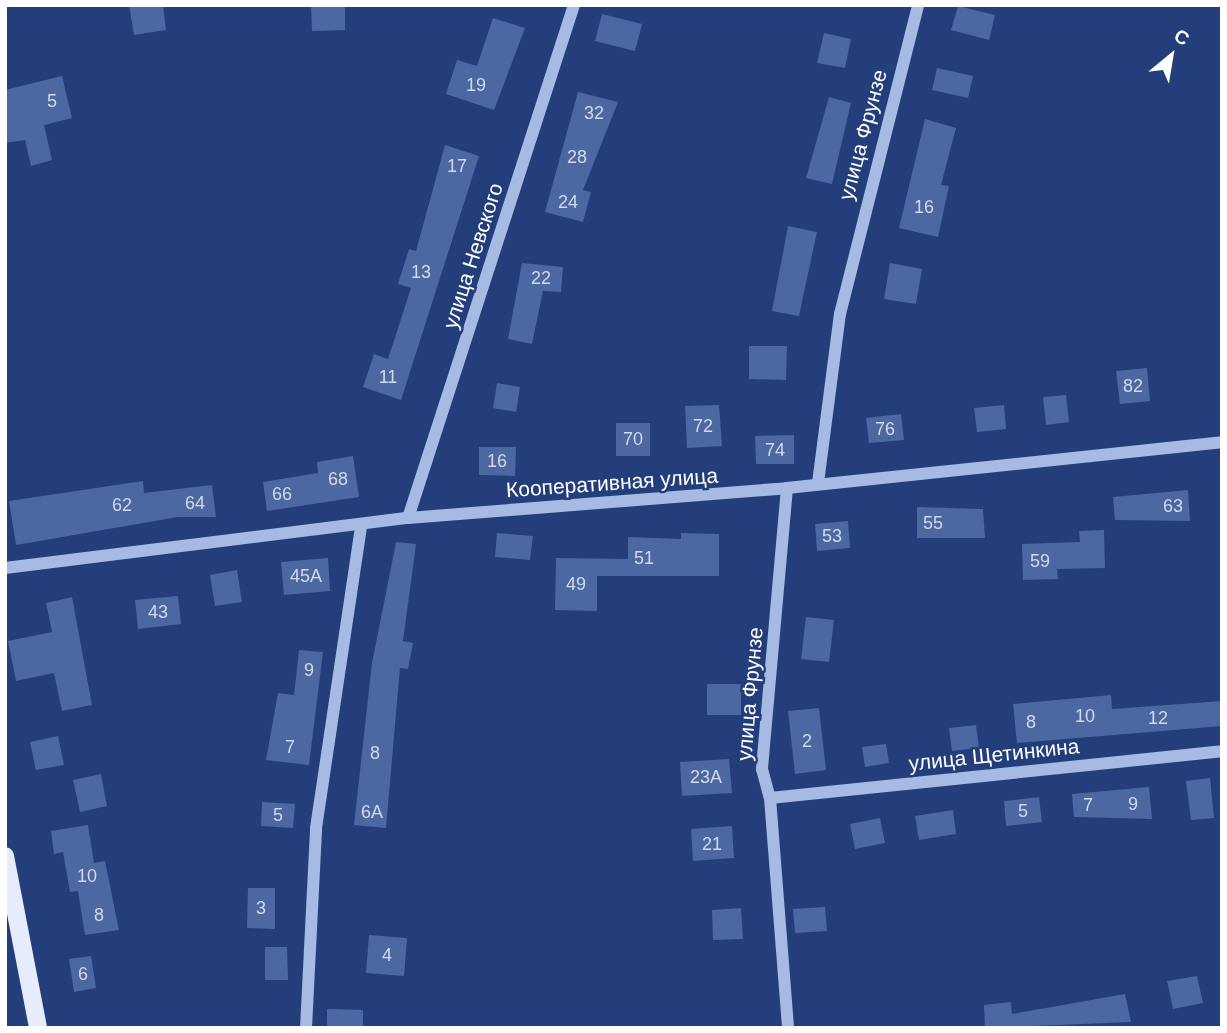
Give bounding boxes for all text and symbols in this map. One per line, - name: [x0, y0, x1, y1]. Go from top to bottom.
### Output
- north arrow: [1136, 21, 1206, 91]
- text: С: [1171, 25, 1193, 50]
- street label: улица Фрунзе: [833, 67, 893, 203]
- house number: 19: [466, 74, 486, 96]
- house number: 5: [47, 90, 57, 112]
- house number: 32: [584, 102, 604, 124]
- house number: 28: [567, 146, 587, 168]
- house number: 17: [447, 155, 467, 177]
- street label: улица Невского: [438, 180, 508, 332]
- house number: 24: [558, 191, 578, 213]
- house number: 16: [914, 196, 934, 218]
- house number: 13: [411, 261, 431, 283]
- house number: 22: [531, 267, 551, 289]
- house number: 11: [379, 366, 397, 388]
- house number: 82: [1123, 375, 1143, 397]
- house number: 72: [693, 415, 713, 437]
- house number: 76: [875, 418, 895, 440]
- house number: 70: [623, 428, 643, 450]
- house number: 74: [765, 439, 785, 461]
- house number: 16: [487, 450, 507, 472]
- street label: Кооперативная улица: [505, 463, 719, 503]
- house number: 68: [328, 468, 348, 490]
- house number: 66: [272, 483, 292, 505]
- house number: 64: [185, 492, 205, 514]
- house number: 62: [112, 494, 132, 516]
- house number: 63: [1163, 495, 1183, 517]
- house number: 55: [923, 512, 943, 534]
- house number: 53: [822, 525, 842, 547]
- house number: 51: [634, 547, 654, 569]
- house number: 59: [1030, 550, 1050, 572]
- house number: 45А: [290, 565, 322, 587]
- house number: 49: [566, 573, 586, 595]
- house number: 43: [148, 601, 168, 623]
- street label: улица Фрунзе: [732, 626, 768, 762]
- house number: 9: [304, 659, 314, 681]
- house number: 10: [1075, 705, 1095, 727]
- house number: 12: [1148, 707, 1168, 729]
- house number: 8: [1026, 711, 1036, 733]
- house number: 2: [802, 730, 812, 752]
- street label: улица Щетинкина: [907, 734, 1081, 776]
- house number: 7: [285, 736, 295, 758]
- house number: 8: [370, 742, 380, 764]
- house number: 23А: [690, 766, 722, 788]
- house number: 9: [1128, 793, 1138, 815]
- house number: 7: [1083, 794, 1093, 816]
- house number: 5: [1018, 800, 1028, 822]
- house number: 6А: [361, 801, 383, 823]
- house number: 5: [273, 804, 283, 826]
- house number: 21: [702, 833, 722, 855]
- house number: 10: [77, 865, 97, 887]
- house number: 3: [256, 897, 266, 919]
- house number: 8: [94, 904, 104, 926]
- house number: 4: [382, 944, 392, 966]
- house number: 6: [78, 963, 88, 985]

